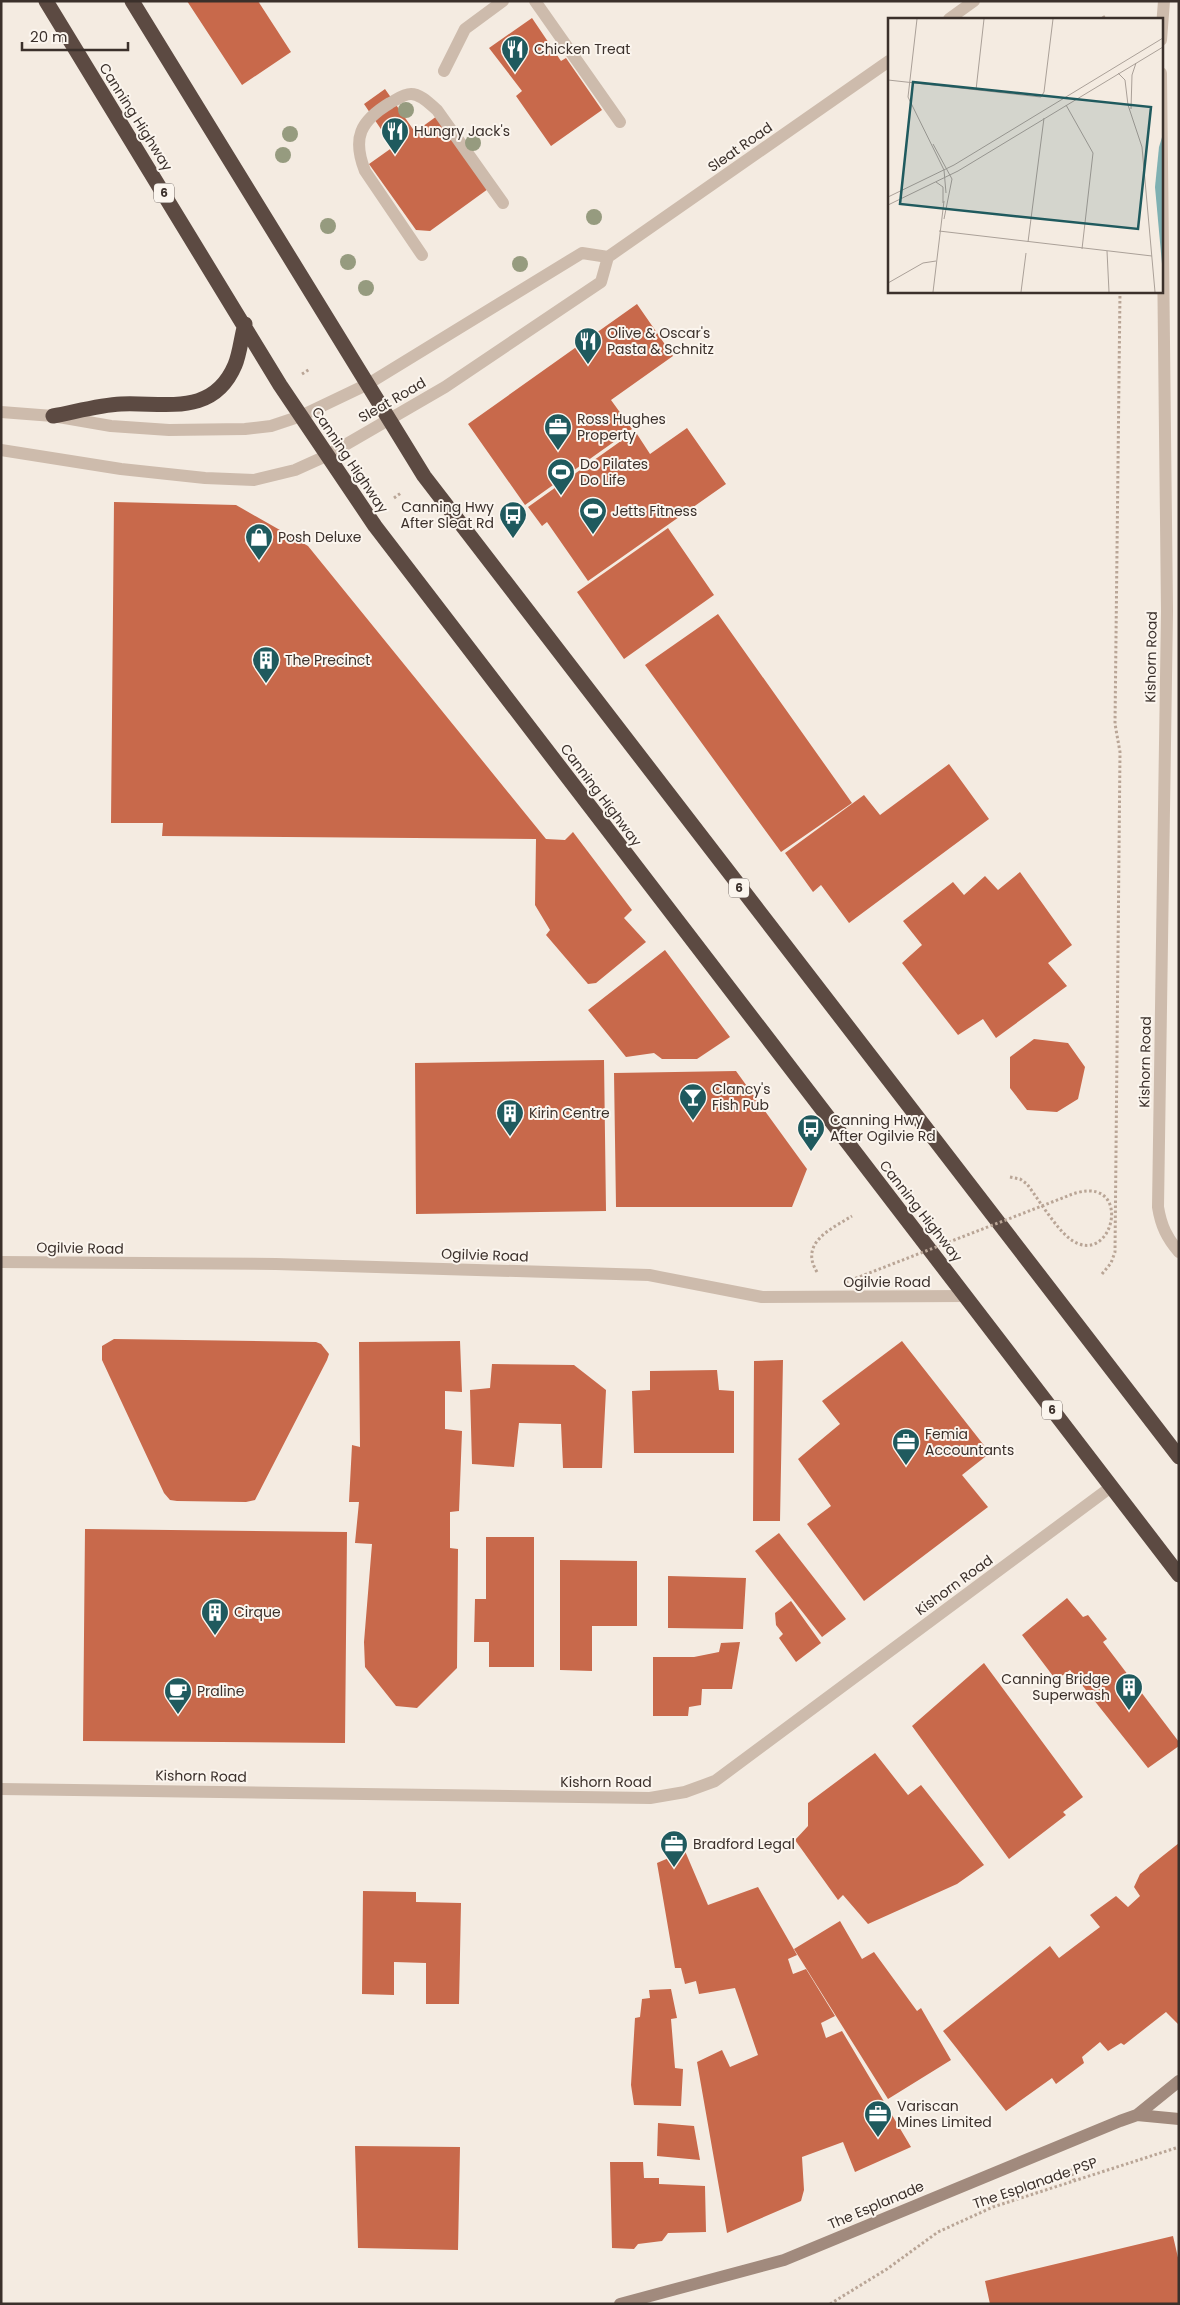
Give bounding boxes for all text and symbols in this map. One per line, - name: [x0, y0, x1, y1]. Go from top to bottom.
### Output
- inset map: [888, 18, 1162, 292]
- scale bar: [22, 20, 129, 52]
- text: 20 m: [30, 26, 68, 47]
- restaurant icon: Chicken Treat: [500, 34, 530, 73]
- place label: Chicken Treat: [534, 39, 630, 59]
- street label: Canning Highway: [95, 59, 177, 175]
- restaurant icon: Hungry Jack's: [380, 116, 410, 155]
- street label: Sleat Road: [704, 117, 776, 177]
- place label: Hungry Jack's: [414, 121, 510, 141]
- road number: 6: [154, 184, 174, 202]
- place label: Olive & Oscar's Pasta & Schnitz: [607, 323, 714, 359]
- restaurant icon: Olive & Oscar's Pasta & Schnitz: [573, 326, 603, 365]
- street label: Sleat Road: [355, 373, 429, 427]
- street label: Canning Highway: [307, 403, 393, 517]
- place label: Ross Hughes Property: [577, 409, 666, 445]
- office icon: Ross Hughes Property: [543, 412, 573, 451]
- place label: Do Pilates Do Life: [580, 454, 648, 490]
- sports icon: Do Pilates Do Life: [546, 457, 576, 496]
- sports icon: Jetts Fitness: [578, 496, 608, 535]
- place label: Canning Hwy After Sleat Rd: [401, 497, 494, 533]
- bus stop icon: Canning Hwy After Sleat Rd: [498, 500, 528, 539]
- place label: Jetts Fitness: [612, 501, 697, 521]
- shop icon: Posh Deluxe: [244, 522, 274, 561]
- place label: Posh Deluxe: [278, 527, 362, 547]
- street label: Kishorn Road: [1140, 611, 1162, 703]
- building icon: The Precinct: [251, 645, 281, 684]
- place label: The Precinct: [285, 650, 370, 670]
- street label: Canning Highway: [556, 739, 646, 851]
- road number: 6: [729, 878, 749, 898]
- street label: Kishorn Road: [1134, 1016, 1156, 1108]
- place label: Clancy's Fish Pub: [712, 1079, 771, 1115]
- bar icon: Clancy's Fish Pub: [678, 1082, 708, 1121]
- building icon: Kirin Centre: [495, 1098, 525, 1137]
- place label: Kirin Centre: [529, 1103, 610, 1123]
- place label: Canning Hwy After Ogilvie Rd: [830, 1110, 936, 1146]
- bus stop icon: Canning Hwy After Ogilvie Rd: [796, 1113, 826, 1152]
- street label: Canning Highway: [875, 1156, 967, 1266]
- street label: Ogilvie Road: [36, 1237, 124, 1259]
- street label: Ogilvie Road: [441, 1243, 529, 1267]
- street label: Ogilvie Road: [843, 1272, 931, 1292]
- road number: 6: [1042, 1400, 1062, 1420]
- place label: Femia Accountants: [925, 1424, 1014, 1460]
- office icon: Femia Accountants: [891, 1427, 921, 1466]
- street label: Kishorn Road: [911, 1550, 997, 1620]
- building icon: Cirque: [200, 1597, 230, 1636]
- place label: Cirque: [234, 1602, 281, 1622]
- place label: Canning Bridge Superwash: [1001, 1669, 1110, 1705]
- building icon: Canning Bridge Superwash: [1114, 1672, 1144, 1711]
- cafe icon: Praline: [163, 1676, 193, 1715]
- place label: Praline: [197, 1681, 245, 1701]
- street label: Kishorn Road: [155, 1765, 247, 1787]
- street label: Kishorn Road: [560, 1772, 652, 1792]
- office icon: Bradford Legal: [659, 1829, 689, 1868]
- place label: Bradford Legal: [693, 1834, 795, 1854]
- place label: Variscan Mines Limited: [897, 2096, 992, 2132]
- office icon: Variscan Mines Limited: [863, 2099, 893, 2138]
- street label: The Esplanade PSP: [970, 2152, 1100, 2214]
- street label: The Esplanade: [825, 2176, 927, 2234]

